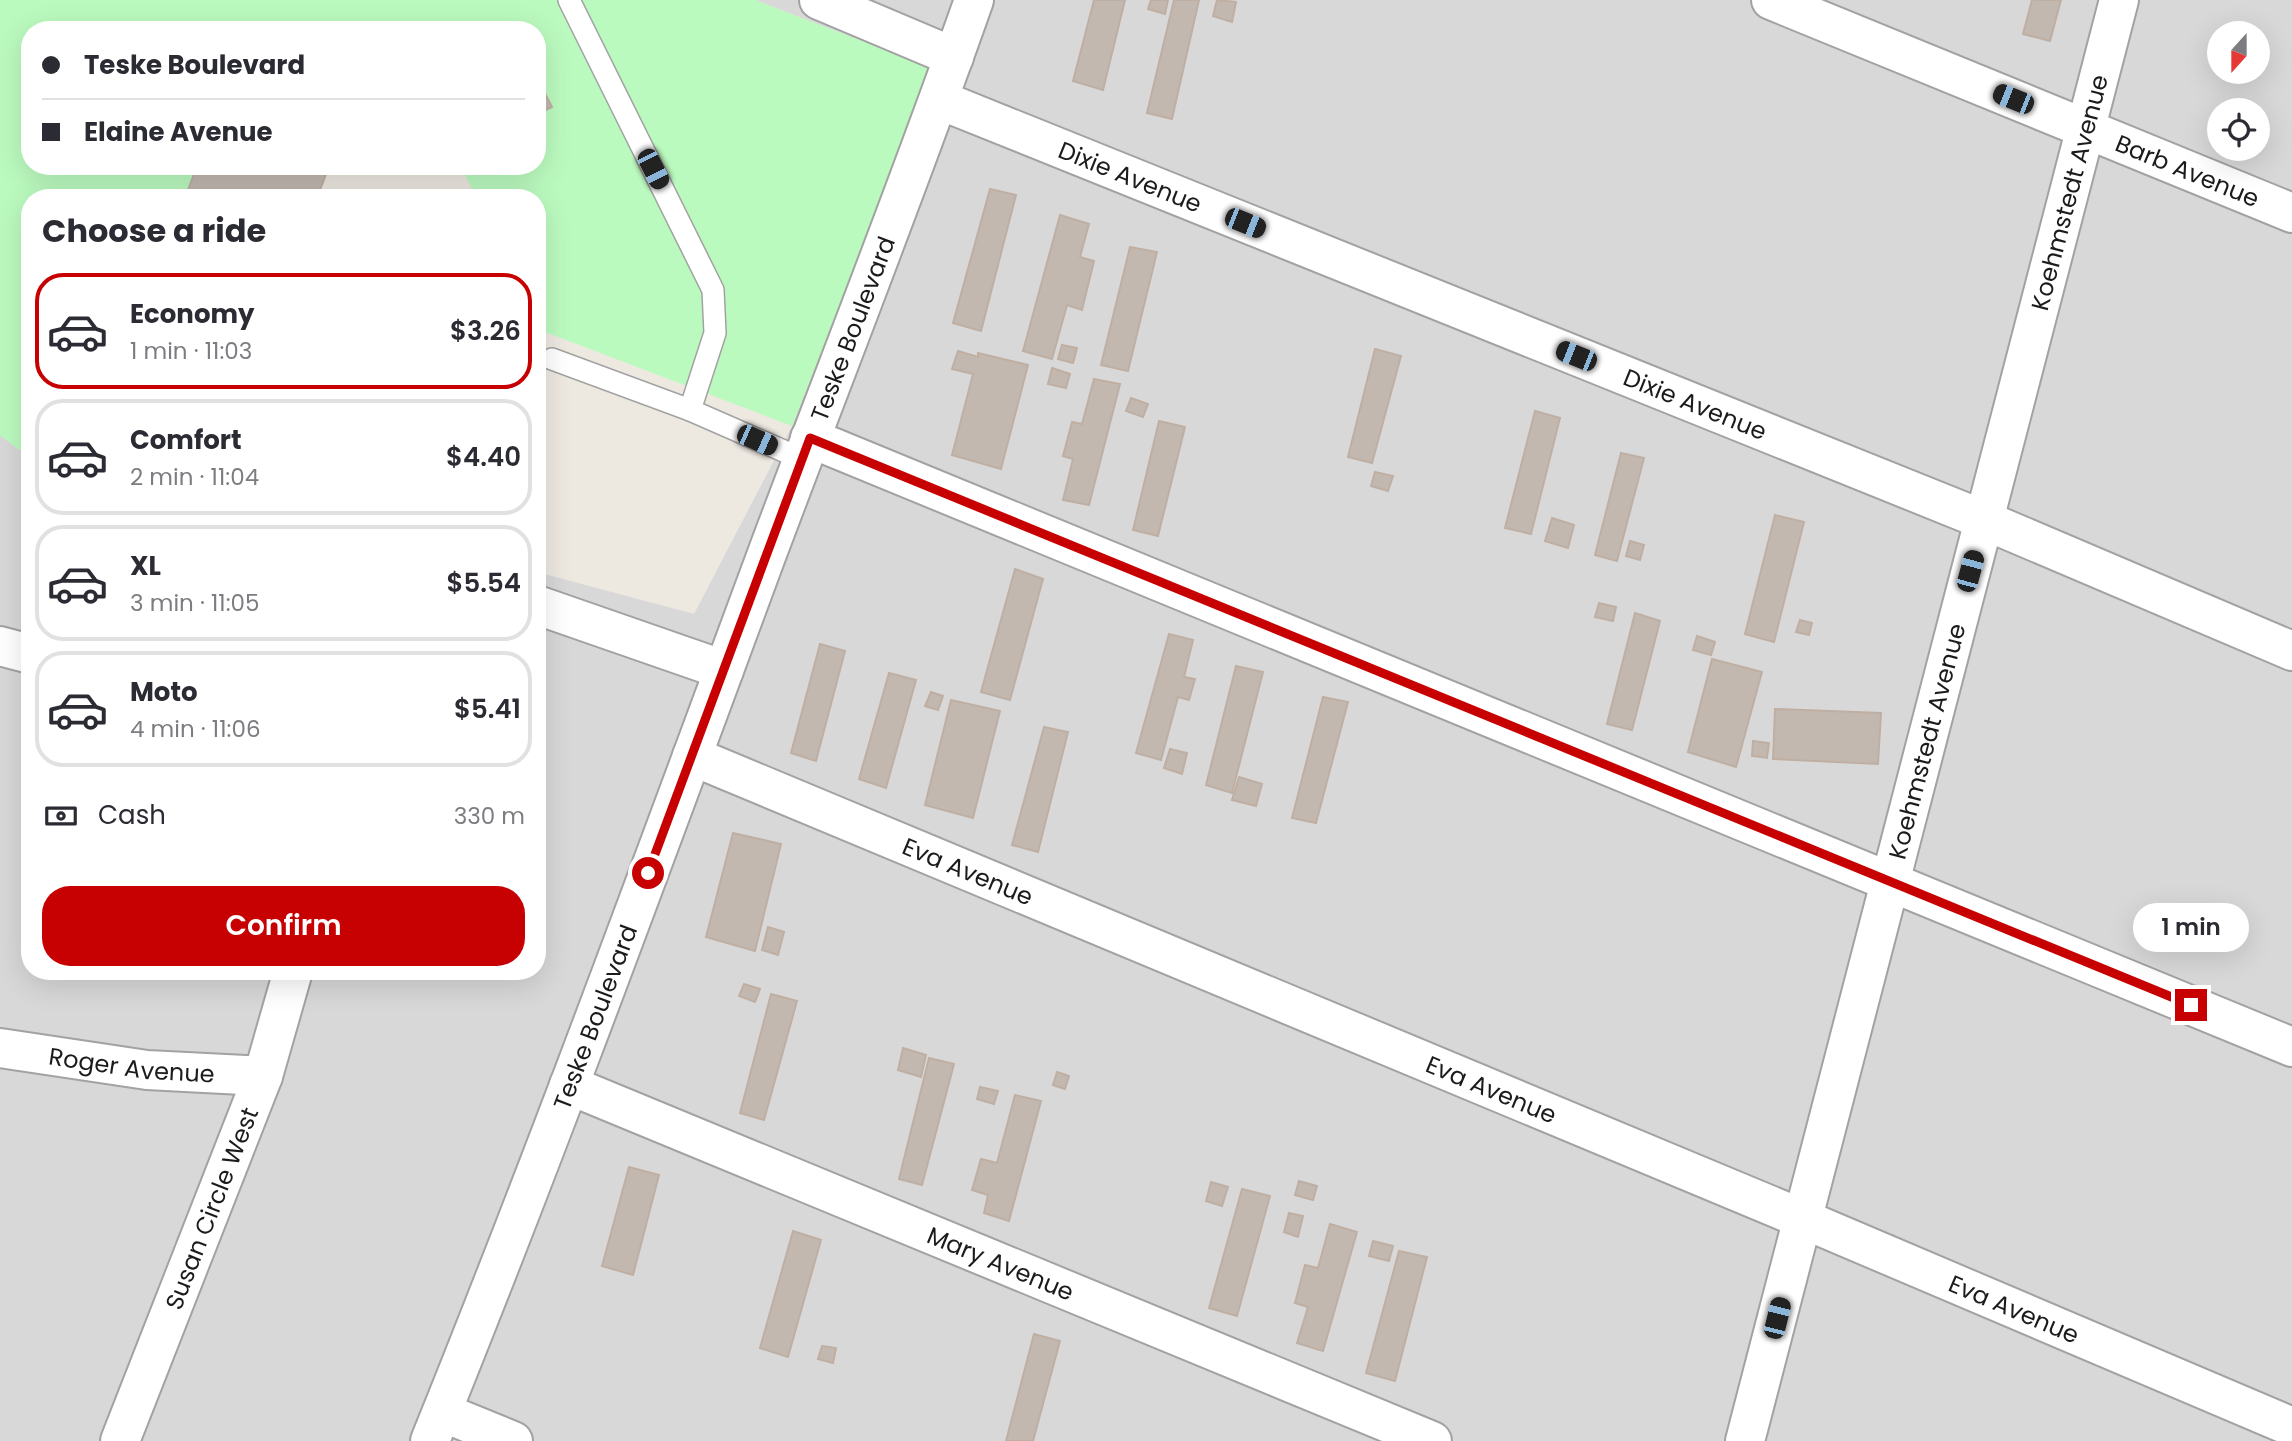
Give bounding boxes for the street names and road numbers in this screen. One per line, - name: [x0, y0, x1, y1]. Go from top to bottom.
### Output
- street label: Koehmstedt Avenue: [2023, 71, 2116, 314]
- street label: Barb Avenue: [2111, 126, 2264, 214]
- street label: Dixie Avenue: [1054, 133, 1207, 220]
- street label: Teske Boulevard: [802, 231, 903, 426]
- street label: Dixie Avenue: [1619, 360, 1772, 447]
- street label: Koehmstedt Avenue: [1880, 620, 1973, 863]
- street label: Eva Avenue: [898, 829, 1038, 913]
- street label: Teske Boulevard: [545, 920, 645, 1114]
- street label: Roger Avenue: [47, 1039, 215, 1090]
- street label: Eva Avenue: [1421, 1047, 1562, 1131]
- street label: Susan Circle West: [157, 1102, 266, 1314]
- street label: Mary Avenue: [922, 1218, 1079, 1308]
- street label: Eva Avenue: [1944, 1266, 2084, 1351]

